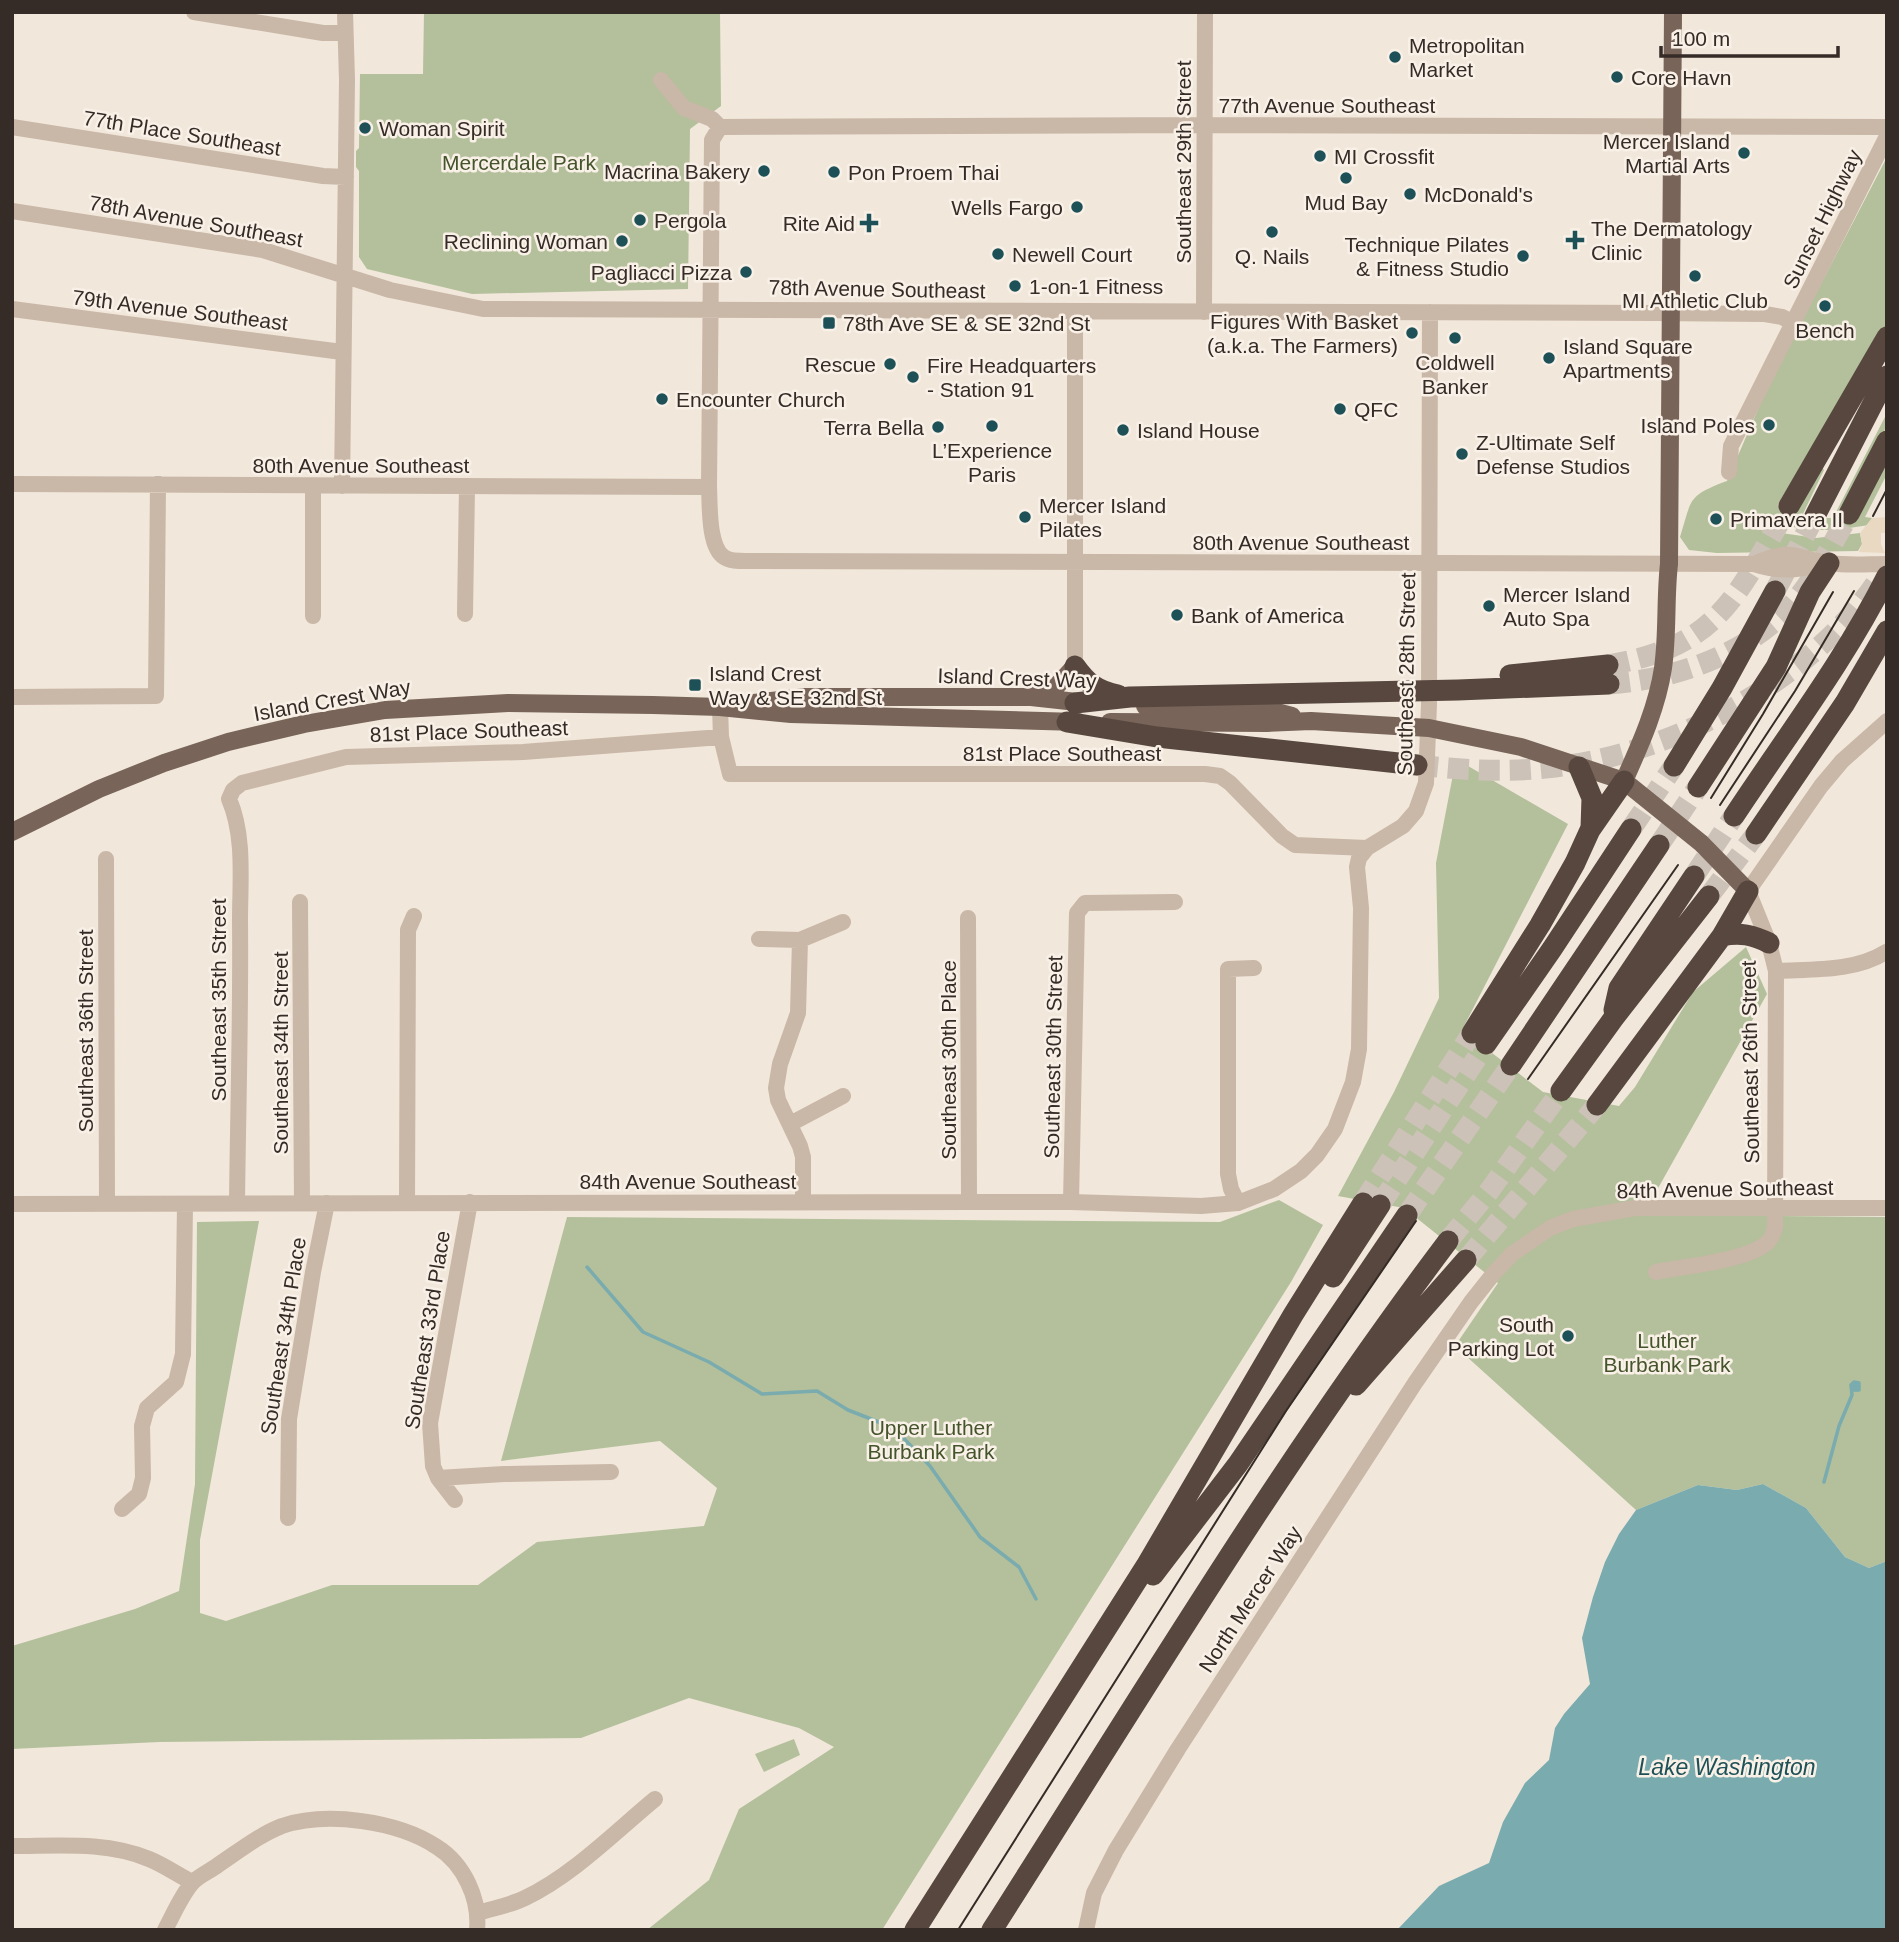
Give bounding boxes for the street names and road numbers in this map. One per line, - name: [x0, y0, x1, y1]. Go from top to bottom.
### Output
- street label: Southeast 29th Street: [1172, 60, 1195, 264]
- street label: 77th Avenue Southeast: [1219, 94, 1436, 117]
- street label: 77th Place Southeast: [82, 106, 283, 160]
- street label: Sunset Highway: [1778, 145, 1866, 292]
- street label: 78th Avenue Southeast: [87, 191, 305, 251]
- street label: 78th Avenue Southeast: [768, 276, 986, 302]
- street label: 79th Avenue Southeast: [71, 285, 289, 335]
- street label: 80th Avenue Southeast: [253, 454, 470, 477]
- street label: 80th Avenue Southeast: [1193, 531, 1410, 554]
- street label: Southeast 28th Street: [1393, 572, 1419, 776]
- street label: Island Crest Way: [937, 664, 1097, 692]
- street label: Island Crest Way: [252, 675, 413, 725]
- street label: 81st Place Southeast: [369, 716, 569, 746]
- street label: 81st Place Southeast: [963, 742, 1161, 765]
- street label: Southeast 35th Street: [207, 898, 230, 1102]
- street label: Southeast 36th Street: [74, 929, 97, 1133]
- street label: Southeast 34th Street: [269, 951, 292, 1155]
- street label: Southeast 30th Street: [1040, 955, 1066, 1159]
- street label: Southeast 30th Place: [937, 960, 960, 1160]
- street label: Southeast 26th Street: [1737, 960, 1763, 1164]
- street label: 84th Avenue Southeast: [580, 1170, 797, 1193]
- street label: 84th Avenue Southeast: [1616, 1176, 1834, 1202]
- street label: Southeast 33rd Place: [400, 1229, 454, 1431]
- street label: Southeast 34th Place: [256, 1236, 310, 1436]
- street label: North Mercer Way: [1194, 1521, 1306, 1676]

